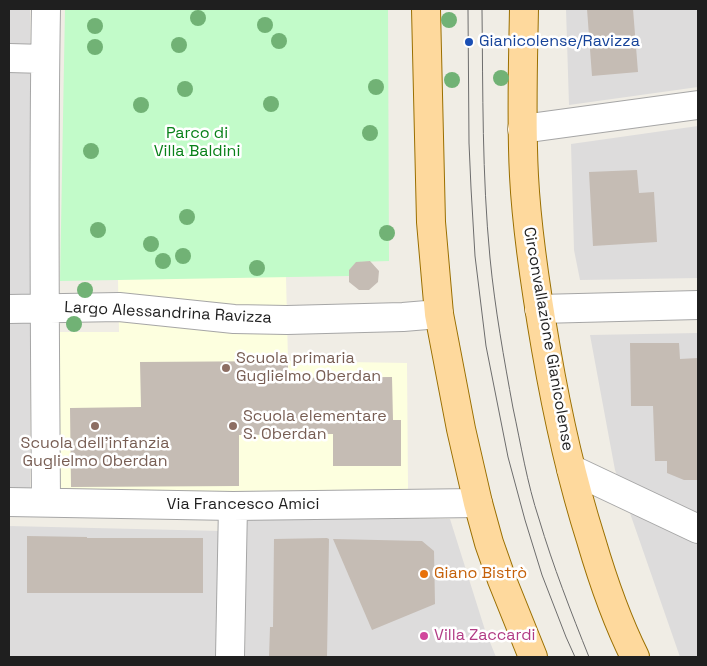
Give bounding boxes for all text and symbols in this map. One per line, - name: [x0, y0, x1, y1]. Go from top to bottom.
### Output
- place label: Gianicolense/Ravizza: [479, 32, 640, 52]
- marker: Gianicolense/Ravizza: [463, 36, 475, 48]
- park label: Parco di Villa Baldini: [154, 124, 240, 162]
- street label: Circonvallazione Gianicolense: [519, 226, 577, 452]
- street label: Largo Alessandrina Ravizza: [64, 298, 272, 328]
- place label: Scuola primaria Guglielmo Oberdan: [236, 349, 381, 387]
- marker: Scuola primaria Guglielmo Oberdan: [220, 362, 232, 374]
- place label: Scuola elementare S. Oberdan: [243, 407, 387, 445]
- marker: Scuola dell'infanzia Guglielmo Oberdan: [89, 420, 101, 432]
- marker: Scuola elementare S. Oberdan: [227, 420, 239, 432]
- place label: Scuola dell'infanzia Guglielmo Oberdan: [21, 434, 169, 472]
- street label: Via Francesco Amici: [167, 495, 319, 515]
- place label: Giano Bistrò: [434, 564, 527, 584]
- marker: Giano Bistrò: [418, 568, 430, 580]
- place label: Villa Zaccardi: [434, 626, 535, 646]
- marker: Villa Zaccardi: [418, 630, 430, 642]

